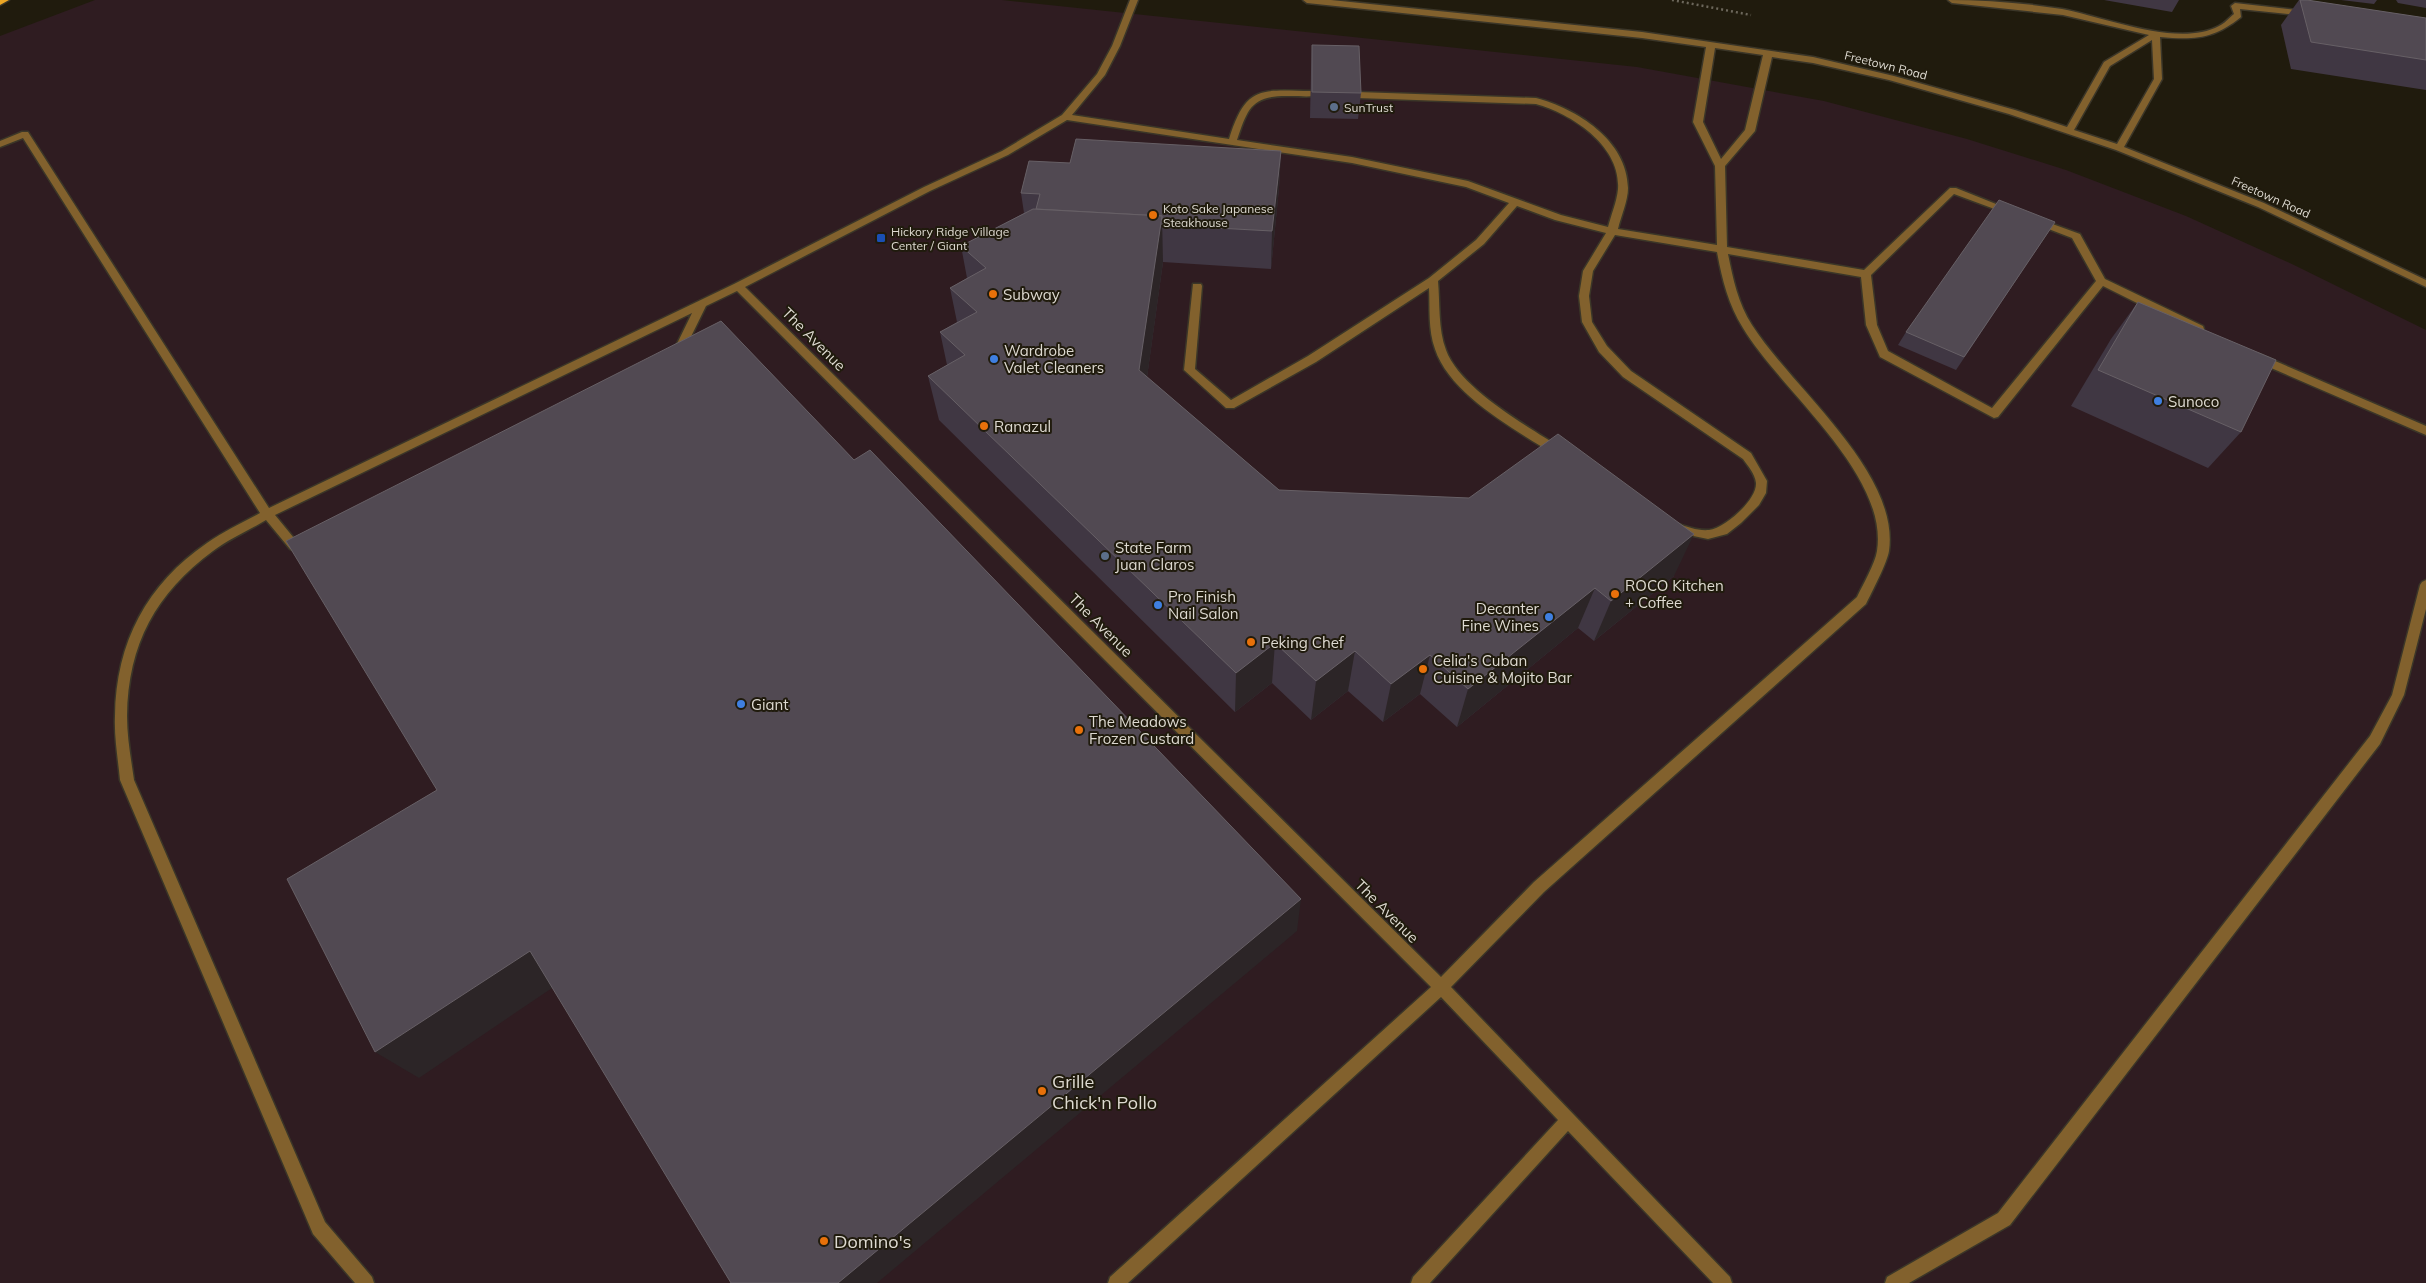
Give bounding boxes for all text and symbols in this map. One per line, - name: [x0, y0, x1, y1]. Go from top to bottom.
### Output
- street label: Freetown Road: [1843, 47, 1929, 83]
- place label: SunTrust: [1344, 100, 1393, 115]
- marker: SunTrust: [1328, 101, 1340, 113]
- street label: Freetown Road: [2229, 173, 2313, 221]
- place label: Koto Sake Japanese Steakhouse: [1163, 201, 1273, 230]
- marker: Koto Sake Japanese Steakhouse: [1147, 209, 1159, 221]
- place label: Hickory Ridge Village Center / Giant: [891, 224, 1009, 253]
- marker: Hickory Ridge Village Center / Giant: [875, 232, 887, 244]
- place label: Subway: [1003, 285, 1060, 304]
- marker: Subway: [987, 288, 999, 300]
- street label: The Avenue: [778, 303, 850, 375]
- place label: Wardrobe Valet Cleaners: [1004, 341, 1104, 377]
- marker: Wardrobe Valet Cleaners: [988, 353, 1000, 365]
- place label: Sunoco: [2168, 392, 2219, 411]
- marker: Sunoco: [2152, 395, 2164, 407]
- place label: Ranazul: [994, 417, 1051, 436]
- marker: Ranazul: [978, 420, 990, 432]
- place label: State Farm Juan Claros: [1115, 538, 1194, 574]
- marker: State Farm Juan Claros: [1099, 550, 1111, 562]
- place label: ROCO Kitchen + Coffee: [1625, 576, 1724, 612]
- place label: Pro Finish Nail Salon: [1168, 587, 1239, 623]
- marker: ROCO Kitchen + Coffee: [1609, 588, 1621, 600]
- street label: The Avenue: [1065, 589, 1137, 661]
- marker: Pro Finish Nail Salon: [1152, 599, 1164, 611]
- place label: Decanter Fine Wines: [1461, 599, 1540, 635]
- marker: Decanter Fine Wines: [1543, 611, 1555, 623]
- place label: Peking Chef: [1261, 633, 1345, 652]
- marker: Peking Chef: [1245, 636, 1257, 648]
- place label: Celia's Cuban Cuisine & Mojito Bar: [1433, 651, 1573, 687]
- marker: Celia's Cuban Cuisine & Mojito Bar: [1417, 663, 1429, 675]
- place label: Giant: [751, 695, 789, 714]
- marker: Giant: [735, 698, 747, 710]
- place label: The Meadows Frozen Custard: [1089, 712, 1194, 748]
- marker: The Meadows Frozen Custard: [1073, 724, 1085, 736]
- street label: The Avenue: [1351, 875, 1423, 947]
- place label: Grille Chick'n Pollo: [1052, 1070, 1157, 1114]
- marker: Grille Chick'n Pollo: [1036, 1085, 1048, 1097]
- place label: Domino's: [834, 1230, 912, 1253]
- marker: Domino's: [818, 1235, 830, 1247]

